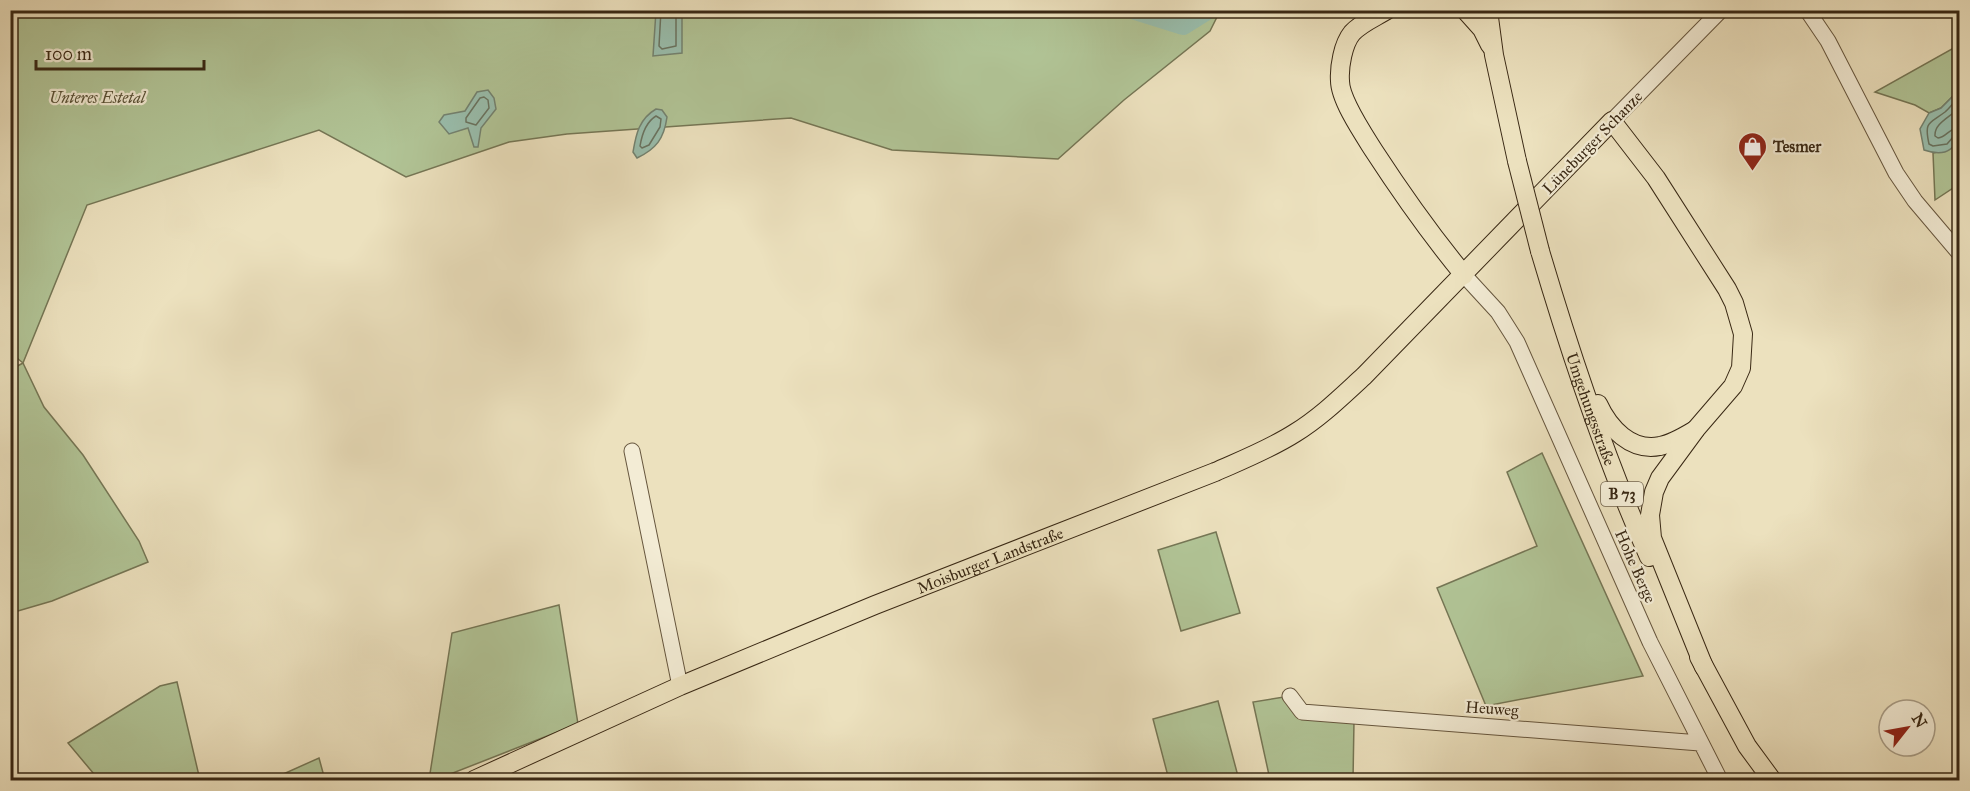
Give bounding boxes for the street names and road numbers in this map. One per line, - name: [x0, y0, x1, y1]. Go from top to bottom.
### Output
- street label: Lüneburger Schanze: [1538, 87, 1647, 198]
- street label: Umgehungsstraße: [1562, 350, 1620, 469]
- road number: B 73: [1601, 482, 1643, 506]
- street label: Moisburger Landstraße: [914, 523, 1066, 598]
- street label: Hohe Berge: [1610, 527, 1660, 606]
- street label: Heuweg: [1465, 697, 1520, 721]

